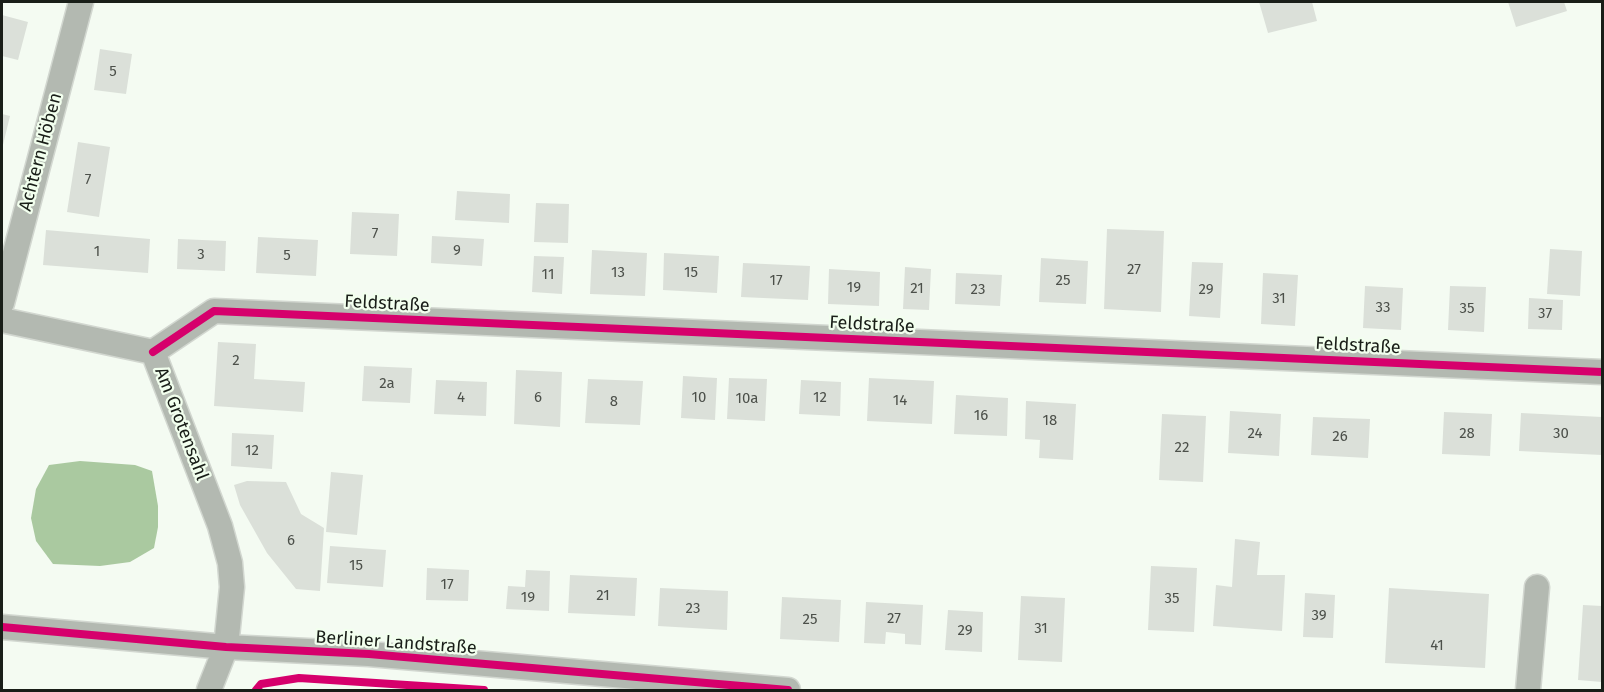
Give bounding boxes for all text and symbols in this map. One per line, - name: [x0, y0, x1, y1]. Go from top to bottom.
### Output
- house number: 5: [109, 63, 117, 81]
- street label: Achtern Höben: [15, 90, 67, 214]
- house number: 7: [85, 171, 91, 189]
- house number: 7: [372, 225, 378, 243]
- house number: 9: [453, 242, 461, 260]
- house number: 1: [94, 243, 100, 261]
- house number: 3: [197, 246, 205, 264]
- house number: 5: [283, 247, 291, 265]
- house number: 27: [1127, 261, 1141, 279]
- house number: 13: [611, 264, 625, 282]
- house number: 15: [684, 264, 698, 282]
- house number: 11: [542, 266, 554, 284]
- house number: 17: [769, 272, 783, 290]
- house number: 25: [1056, 272, 1070, 290]
- house number: 19: [847, 279, 861, 297]
- house number: 21: [910, 280, 924, 298]
- house number: 23: [971, 281, 985, 299]
- house number: 29: [1198, 281, 1214, 299]
- house number: 31: [1272, 290, 1286, 308]
- street label: Feldstraße: [344, 291, 430, 317]
- house number: 33: [1376, 299, 1390, 317]
- house number: 35: [1460, 300, 1474, 318]
- house number: 37: [1538, 305, 1552, 323]
- street label: Feldstraße: [829, 312, 915, 338]
- street label: Feldstraße: [1315, 333, 1401, 359]
- house number: 2: [232, 352, 240, 370]
- street label: Am Grotensahl: [150, 364, 212, 484]
- house number: 2a: [379, 375, 395, 393]
- house number: 4: [457, 389, 465, 407]
- house number: 6: [534, 389, 542, 407]
- house number: 10: [692, 389, 706, 407]
- house number: 12: [813, 389, 827, 407]
- house number: 10a: [735, 390, 759, 408]
- house number: 14: [893, 392, 907, 410]
- house number: 8: [610, 393, 618, 411]
- house number: 16: [974, 407, 988, 425]
- house number: 18: [1043, 412, 1057, 430]
- house number: 24: [1248, 425, 1262, 443]
- house number: 28: [1459, 425, 1475, 443]
- house number: 30: [1553, 425, 1569, 443]
- house number: 26: [1332, 428, 1348, 446]
- house number: 22: [1175, 439, 1189, 457]
- house number: 12: [245, 442, 259, 460]
- house number: 6: [287, 532, 295, 550]
- house number: 15: [349, 557, 363, 575]
- house number: 17: [440, 576, 454, 594]
- house number: 21: [596, 587, 610, 605]
- house number: 19: [521, 589, 535, 607]
- house number: 35: [1165, 590, 1179, 608]
- house number: 23: [686, 600, 700, 618]
- house number: 39: [1311, 607, 1327, 625]
- house number: 27: [887, 610, 901, 628]
- house number: 25: [803, 611, 817, 629]
- house number: 31: [1034, 620, 1048, 638]
- house number: 29: [957, 622, 973, 640]
- street label: Berliner Landstraße: [315, 627, 477, 659]
- house number: 41: [1430, 637, 1444, 655]

